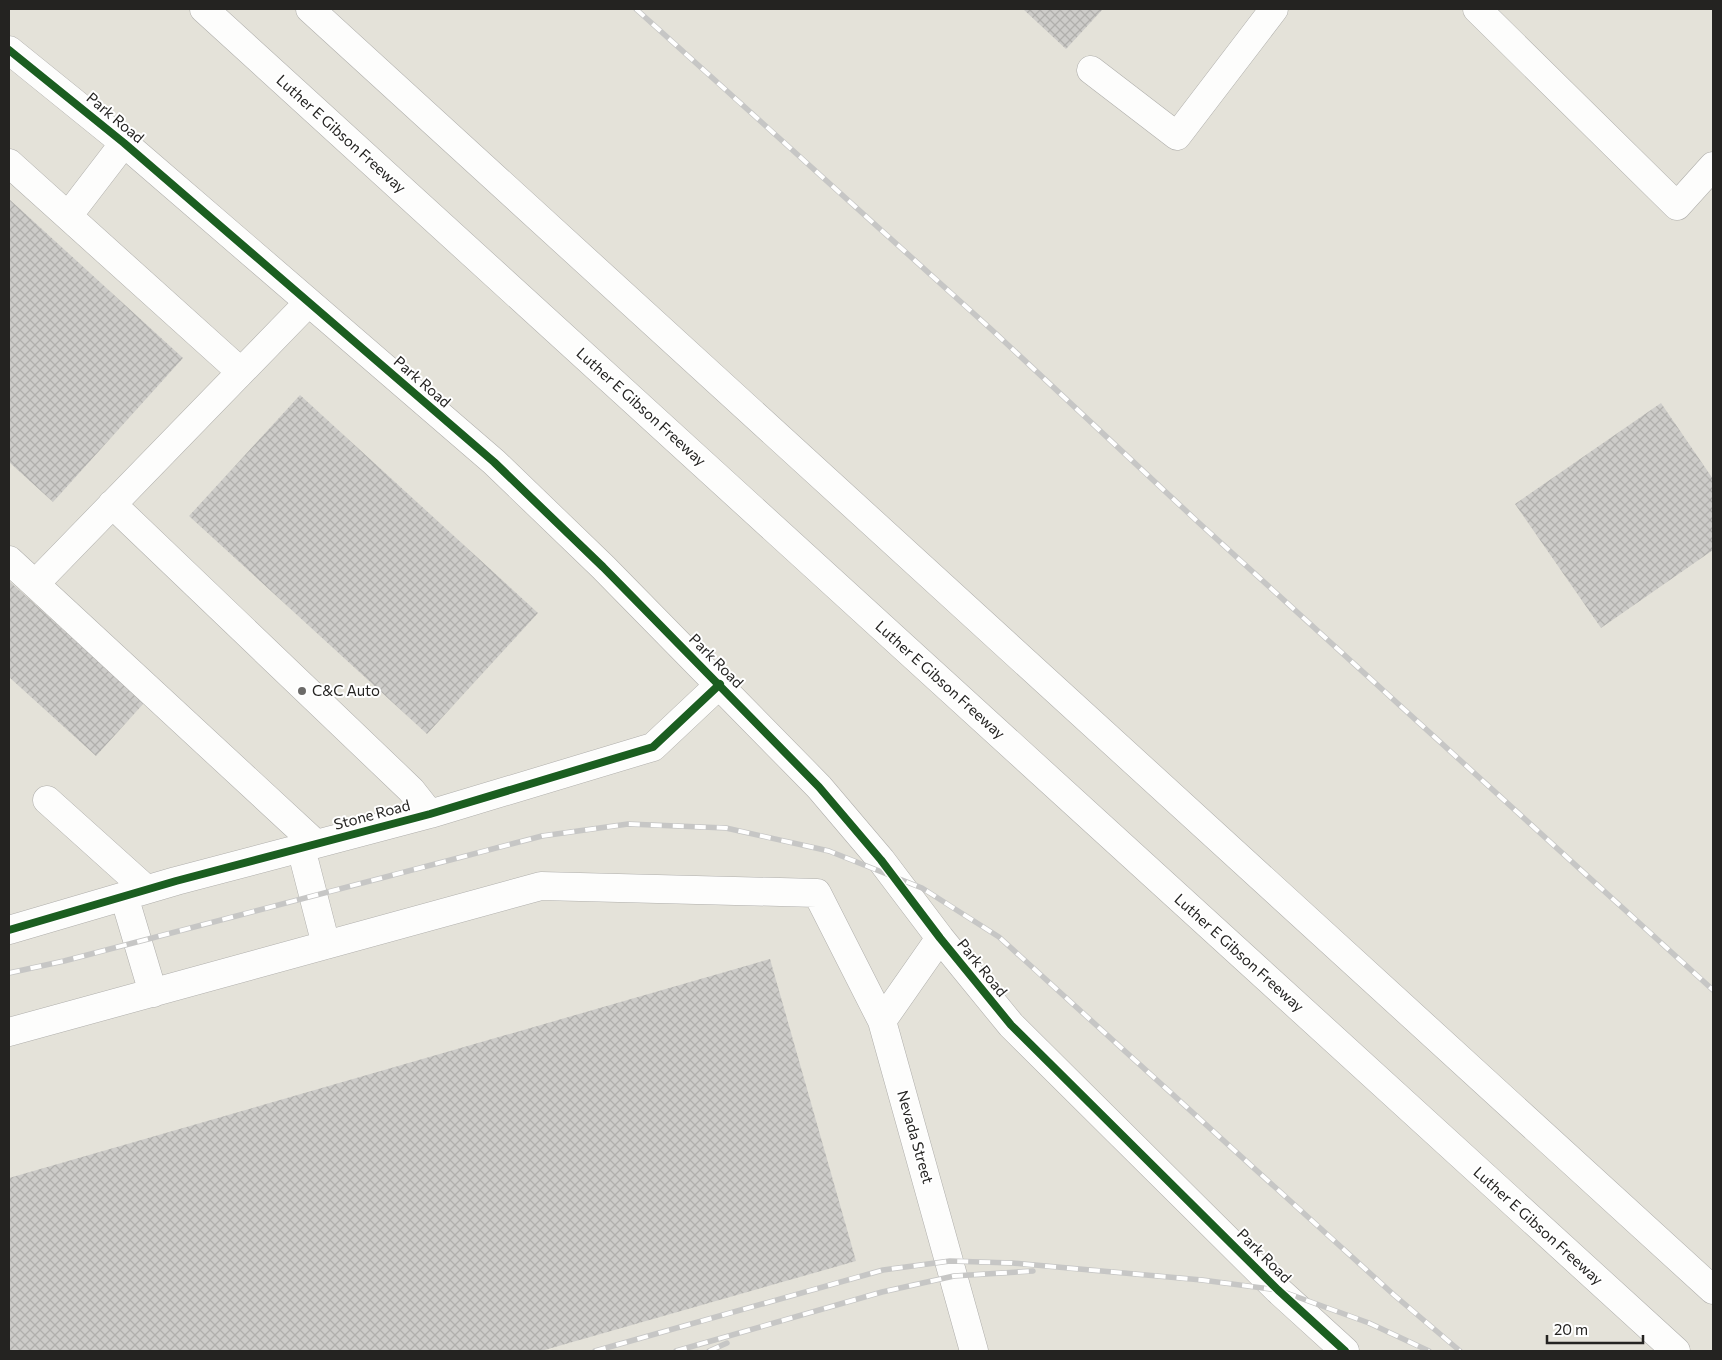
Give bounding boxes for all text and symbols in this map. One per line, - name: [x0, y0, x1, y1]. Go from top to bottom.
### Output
- street label: Luther E Gibson Freeway: [273, 70, 410, 196]
- street label: Park Road: [83, 88, 148, 146]
- street label: Luther E Gibson Freeway: [573, 343, 710, 469]
- street label: Park Road: [391, 352, 455, 411]
- street label: Luther E Gibson Freeway: [872, 616, 1009, 742]
- street label: Park Road: [686, 629, 748, 691]
- place label: C&C Auto: [312, 681, 380, 699]
- marker: C&C Auto: [296, 685, 308, 697]
- street label: Stone Road: [332, 795, 412, 833]
- street label: Luther E Gibson Freeway: [1171, 889, 1308, 1015]
- street label: Park Road: [954, 935, 1012, 1000]
- street label: Nevada Street: [894, 1088, 938, 1185]
- street label: Luther E Gibson Freeway: [1470, 1162, 1607, 1288]
- street label: Park Road: [1234, 1224, 1296, 1286]
- scale bar: [1547, 1312, 1643, 1344]
- text: 20 m: [1554, 1320, 1588, 1338]

